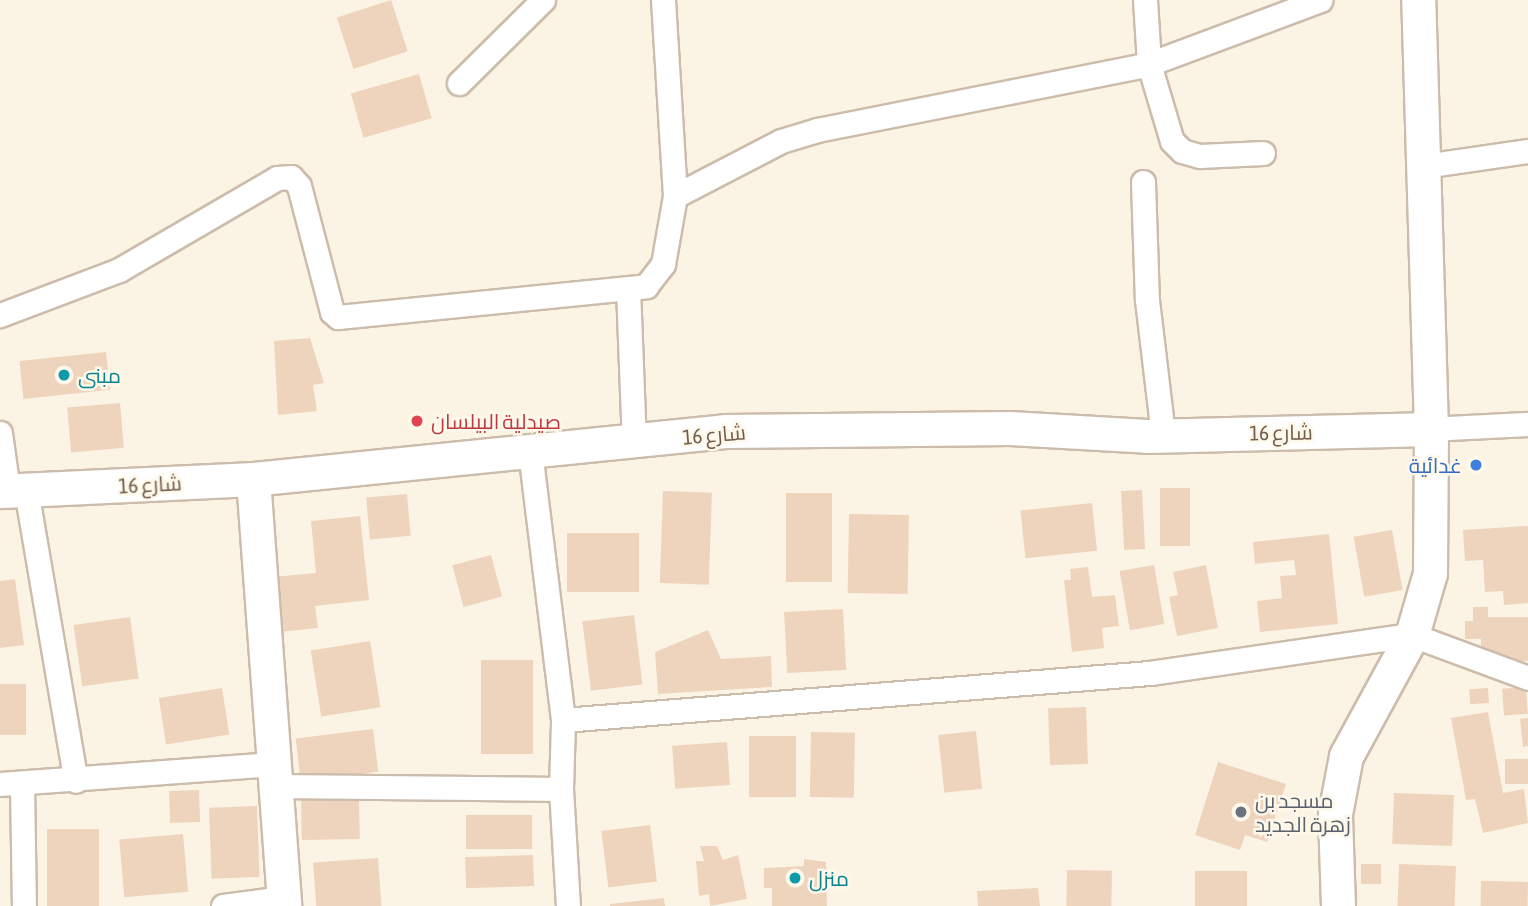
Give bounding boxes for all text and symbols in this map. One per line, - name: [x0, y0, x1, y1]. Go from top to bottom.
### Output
- place label: مبنى: [78, 362, 121, 388]
- marker: مبنى: [56, 367, 72, 383]
- place label: صيدلية البيلسان: [431, 408, 561, 434]
- marker: صيدلية البيلسان: [409, 413, 425, 429]
- street label: شارع 16: [681, 419, 747, 449]
- street label: شارع 16: [1249, 419, 1313, 445]
- place label: غدائية: [1409, 452, 1462, 478]
- marker: غدائية: [1468, 457, 1484, 473]
- street label: شارع 16: [118, 470, 182, 498]
- place label: مسجد بن زهرة الجديد: [1255, 787, 1351, 837]
- marker: مسجد بن زهرة الجديد: [1233, 804, 1249, 820]
- place label: منزل: [809, 865, 849, 891]
- marker: منزل: [787, 870, 803, 886]

